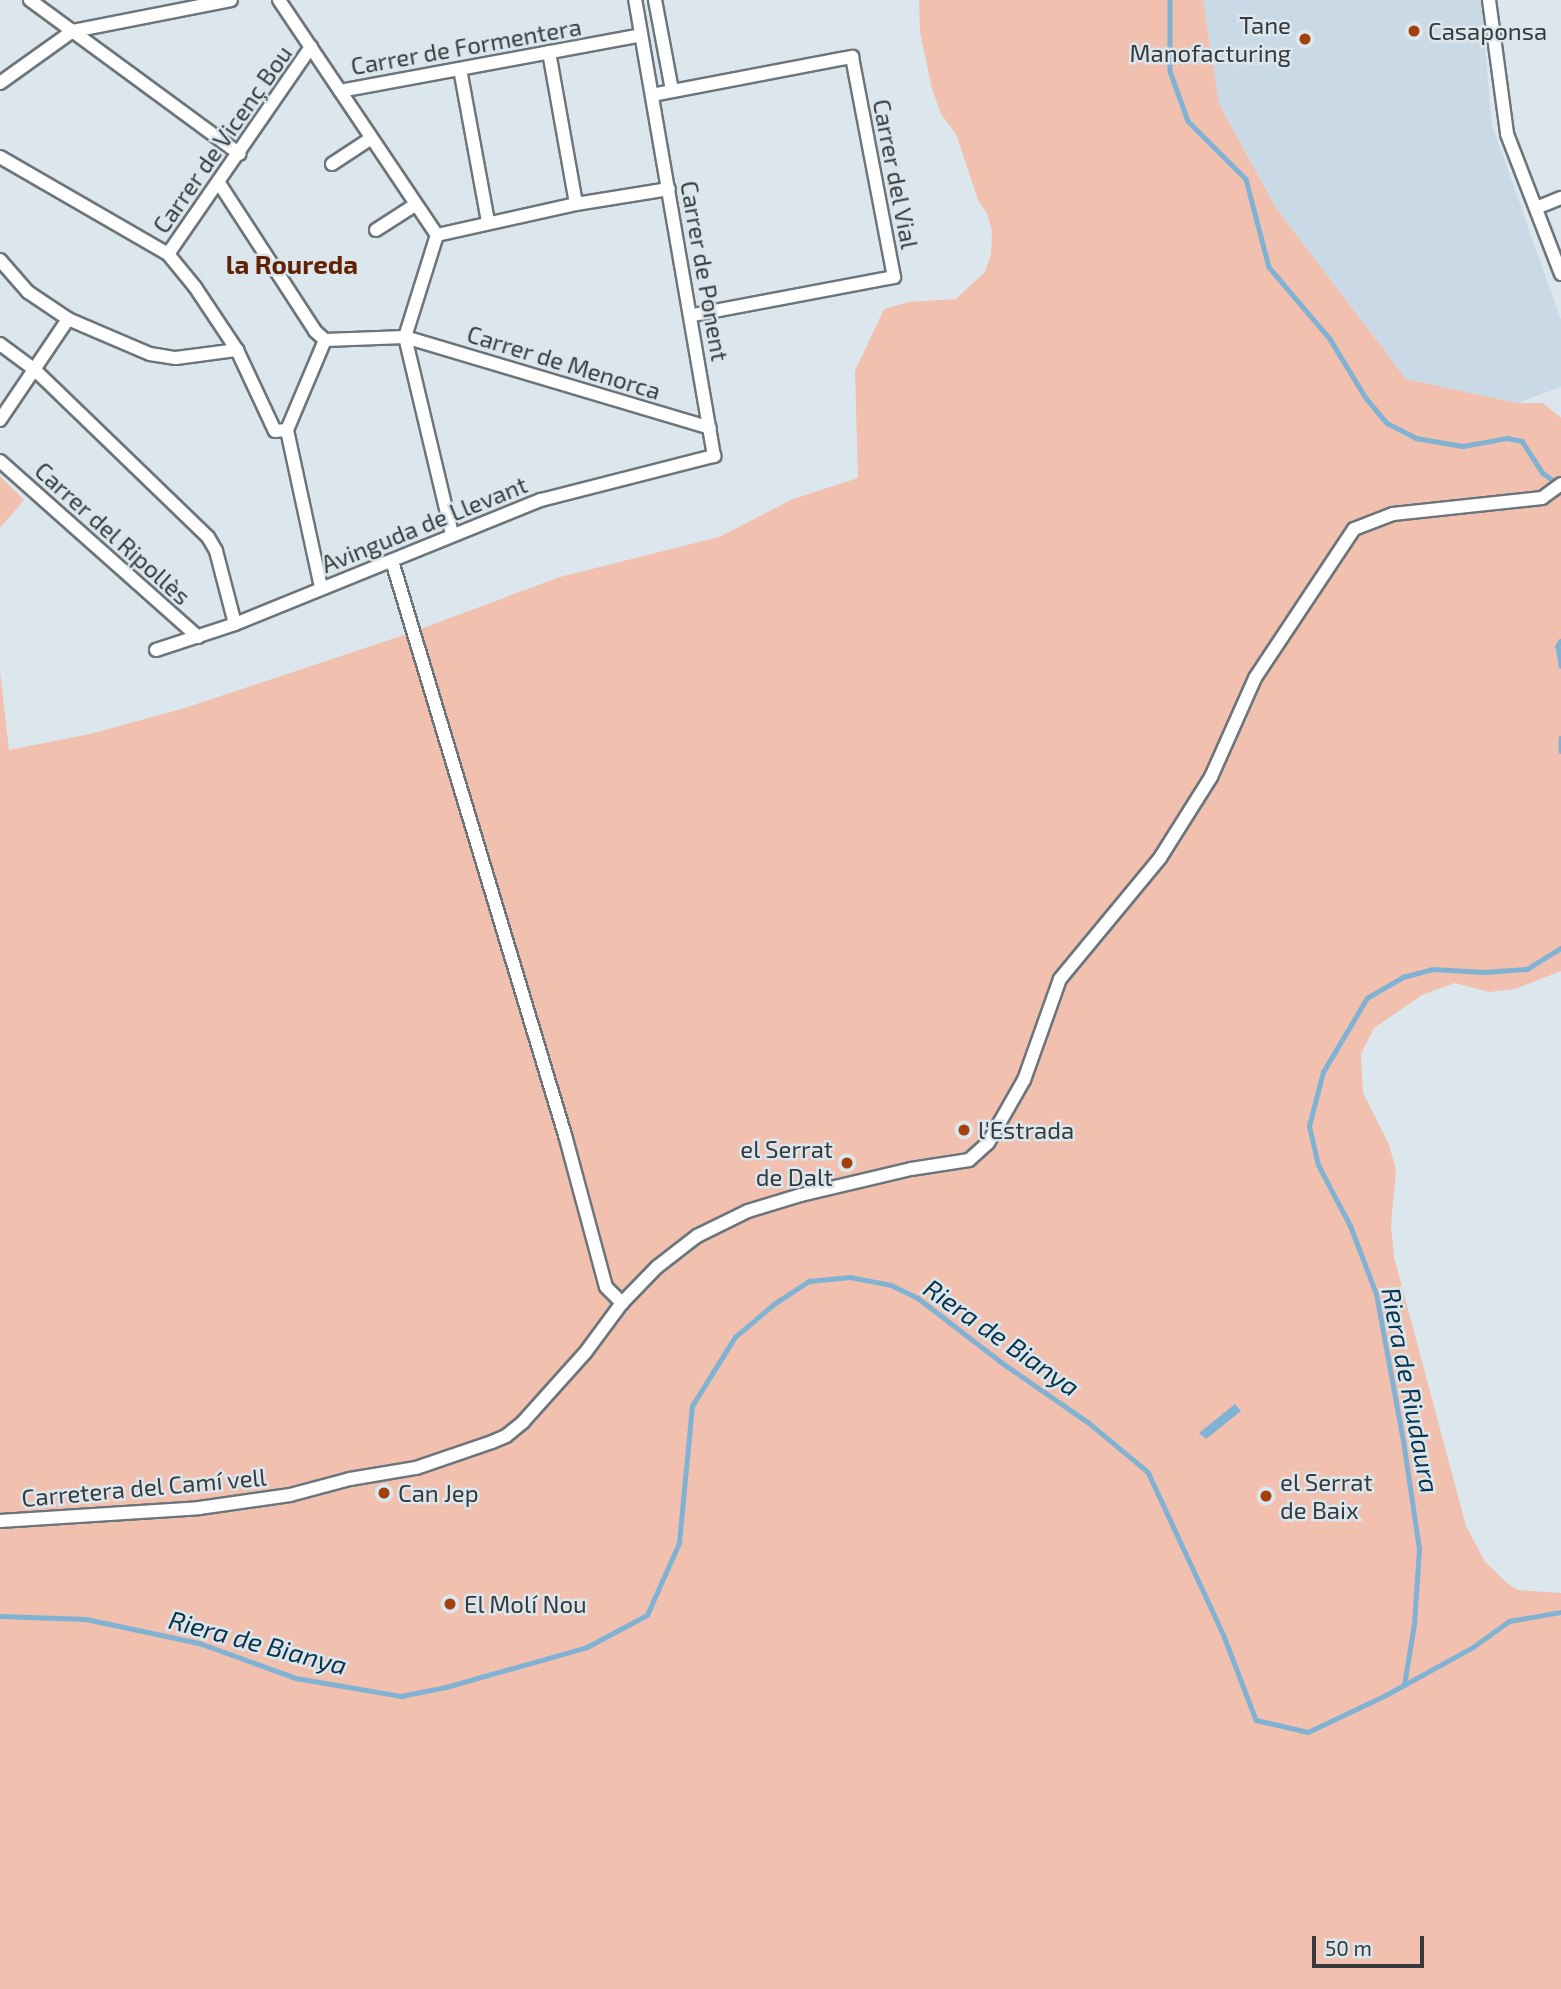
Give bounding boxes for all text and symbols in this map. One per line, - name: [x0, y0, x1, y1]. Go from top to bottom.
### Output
- street label: Carrer de Formentera: [348, 11, 584, 81]
- place label: Tane Manofacturing: [1129, 11, 1291, 67]
- place label: Casaponsa: [1428, 17, 1547, 45]
- marker: Casaponsa: [1406, 23, 1422, 39]
- marker: Tane Manofacturing: [1297, 31, 1313, 47]
- street label: Carrer de Vicenç Bou: [146, 39, 298, 239]
- street label: Carrer del Vial: [867, 96, 925, 252]
- street label: Carrer de Ponent: [675, 178, 735, 364]
- district label: la Roureda: [226, 248, 358, 280]
- street label: Carrer de Menorca: [463, 319, 665, 405]
- street label: Carrer del Ripollès: [29, 455, 197, 611]
- street label: Avinguda de Llevant: [317, 470, 531, 578]
- place label: l'Estrada: [978, 1116, 1074, 1144]
- marker: l'Estrada: [956, 1122, 972, 1138]
- place label: el Serrat de Dalt: [740, 1135, 833, 1191]
- marker: el Serrat de Dalt: [839, 1155, 855, 1171]
- water label: Riera de Bianya: [918, 1272, 1086, 1402]
- water label: Riera de Riudaura: [1376, 1285, 1446, 1495]
- street label: Carretera del Camí vell: [20, 1462, 268, 1512]
- place label: el Serrat de Baix: [1280, 1468, 1373, 1524]
- place label: Can Jep: [398, 1479, 479, 1507]
- marker: Can Jep: [376, 1485, 392, 1501]
- marker: el Serrat de Baix: [1258, 1488, 1274, 1504]
- place label: El Molí Nou: [464, 1590, 587, 1618]
- marker: El Molí Nou: [442, 1596, 458, 1612]
- water label: Riera de Bianya: [166, 1603, 350, 1681]
- scale bar: [1316, 1923, 1428, 1967]
- text: 50 m: [1325, 1935, 1372, 1960]

